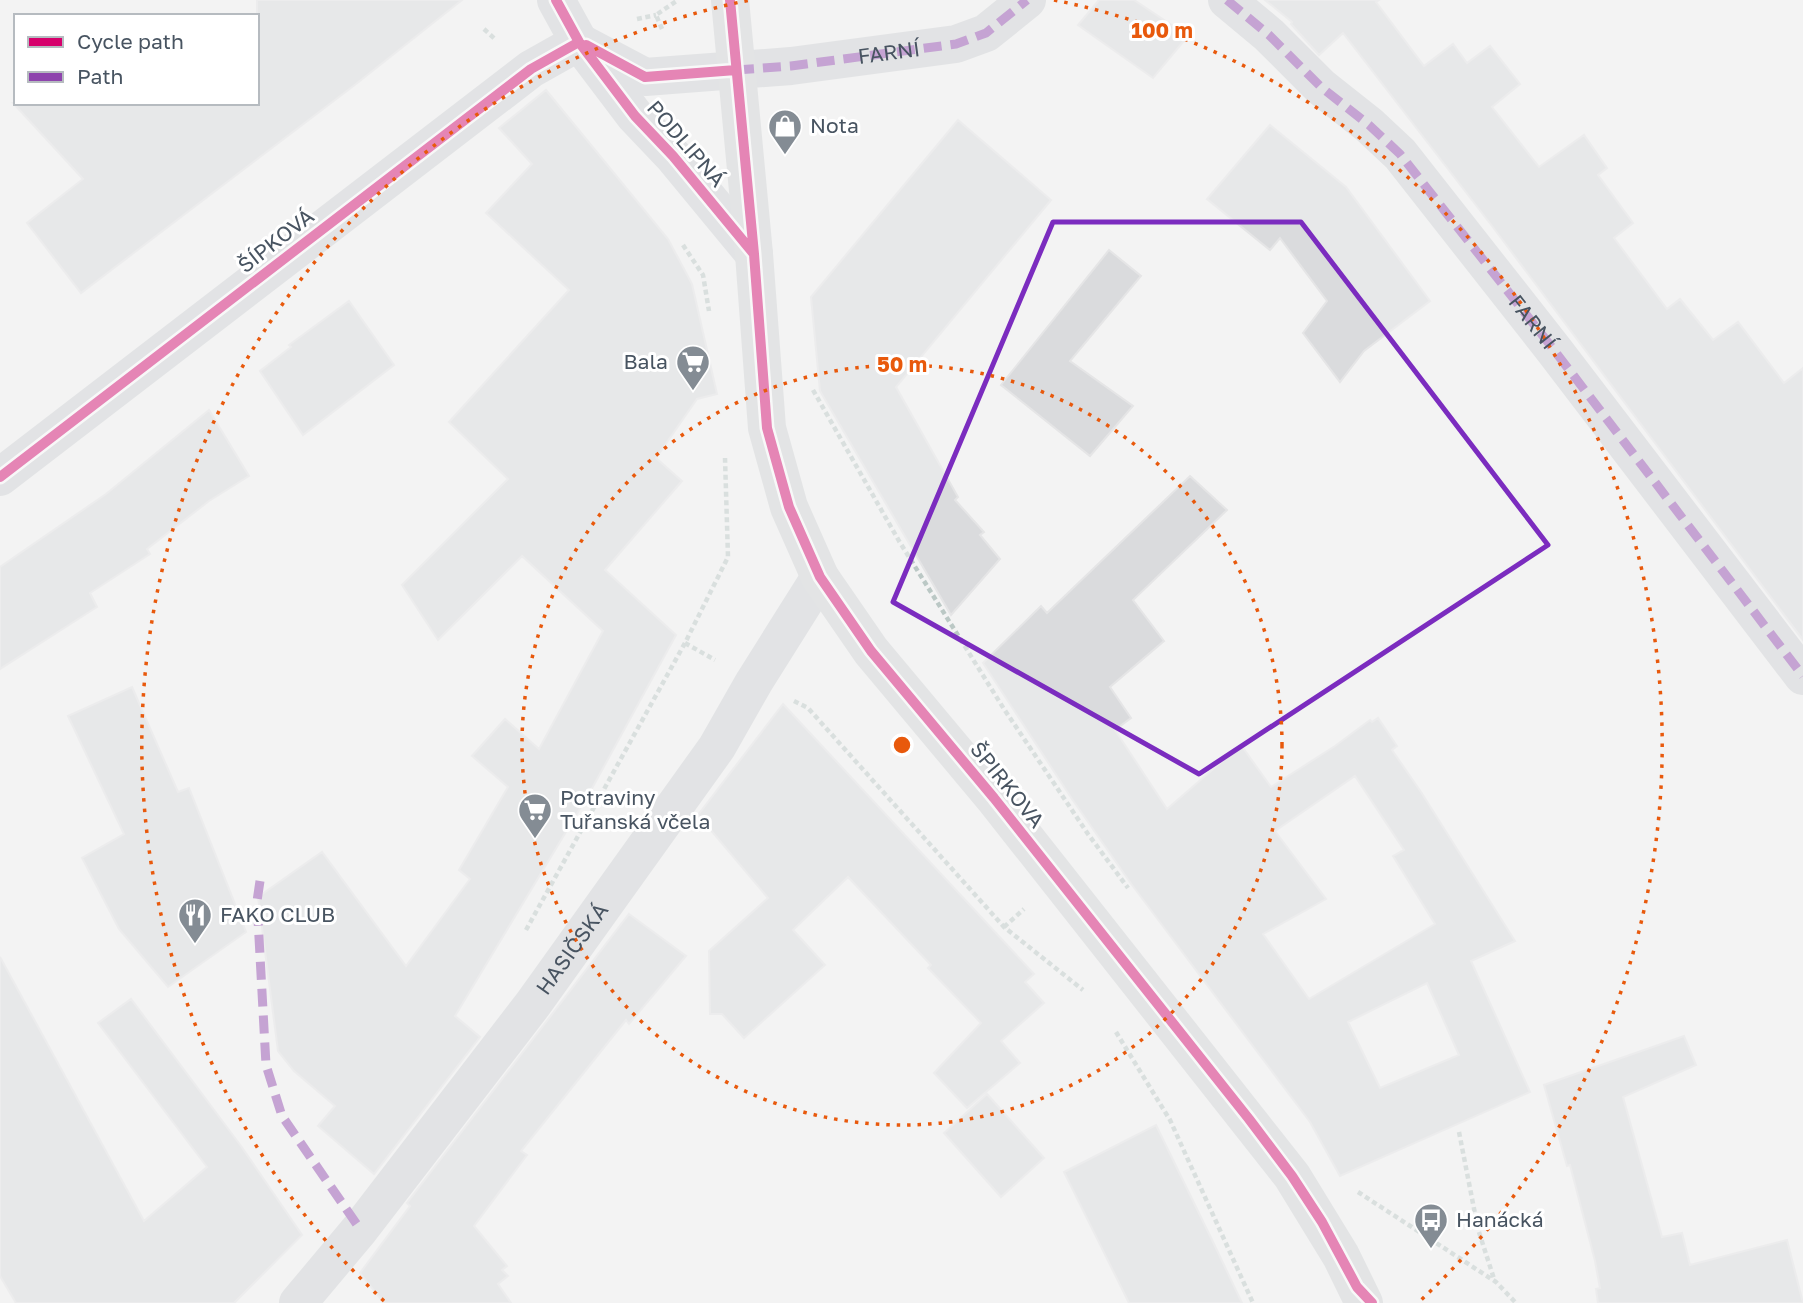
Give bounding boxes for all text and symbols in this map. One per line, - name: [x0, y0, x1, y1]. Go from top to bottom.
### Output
- legend: [14, 14, 259, 105]
- text: 100 m: [1131, 17, 1193, 43]
- text: Cycle path: [77, 28, 184, 54]
- street label: FARNÍ: [856, 35, 923, 69]
- text: Path: [77, 63, 124, 89]
- street label: PODLIPNÁ: [642, 95, 731, 192]
- shop icon: Nota: [766, 107, 804, 156]
- place label: Nota: [810, 112, 859, 138]
- street label: ŠÍPKOVÁ: [232, 202, 319, 278]
- street label: FARNÍ: [1504, 289, 1563, 355]
- supermarket icon: Bala: [674, 343, 712, 392]
- place label: Bala: [623, 348, 668, 374]
- text: 50 m: [877, 351, 927, 377]
- centre of rings: [890, 733, 914, 757]
- street label: ŠPIRKOVA: [965, 736, 1050, 833]
- place label: Potraviny Tuřanská včela: [560, 784, 710, 834]
- supermarket icon: Potraviny Tuřanská včela: [516, 791, 554, 840]
- restaurant icon: FAKO CLUB: [176, 896, 214, 945]
- street label: HASIČSKÁ: [530, 897, 613, 999]
- place label: FAKO CLUB: [220, 901, 335, 927]
- bus stop icon: Hanácká: [1412, 1201, 1450, 1250]
- place label: Hanácká: [1456, 1206, 1544, 1232]

